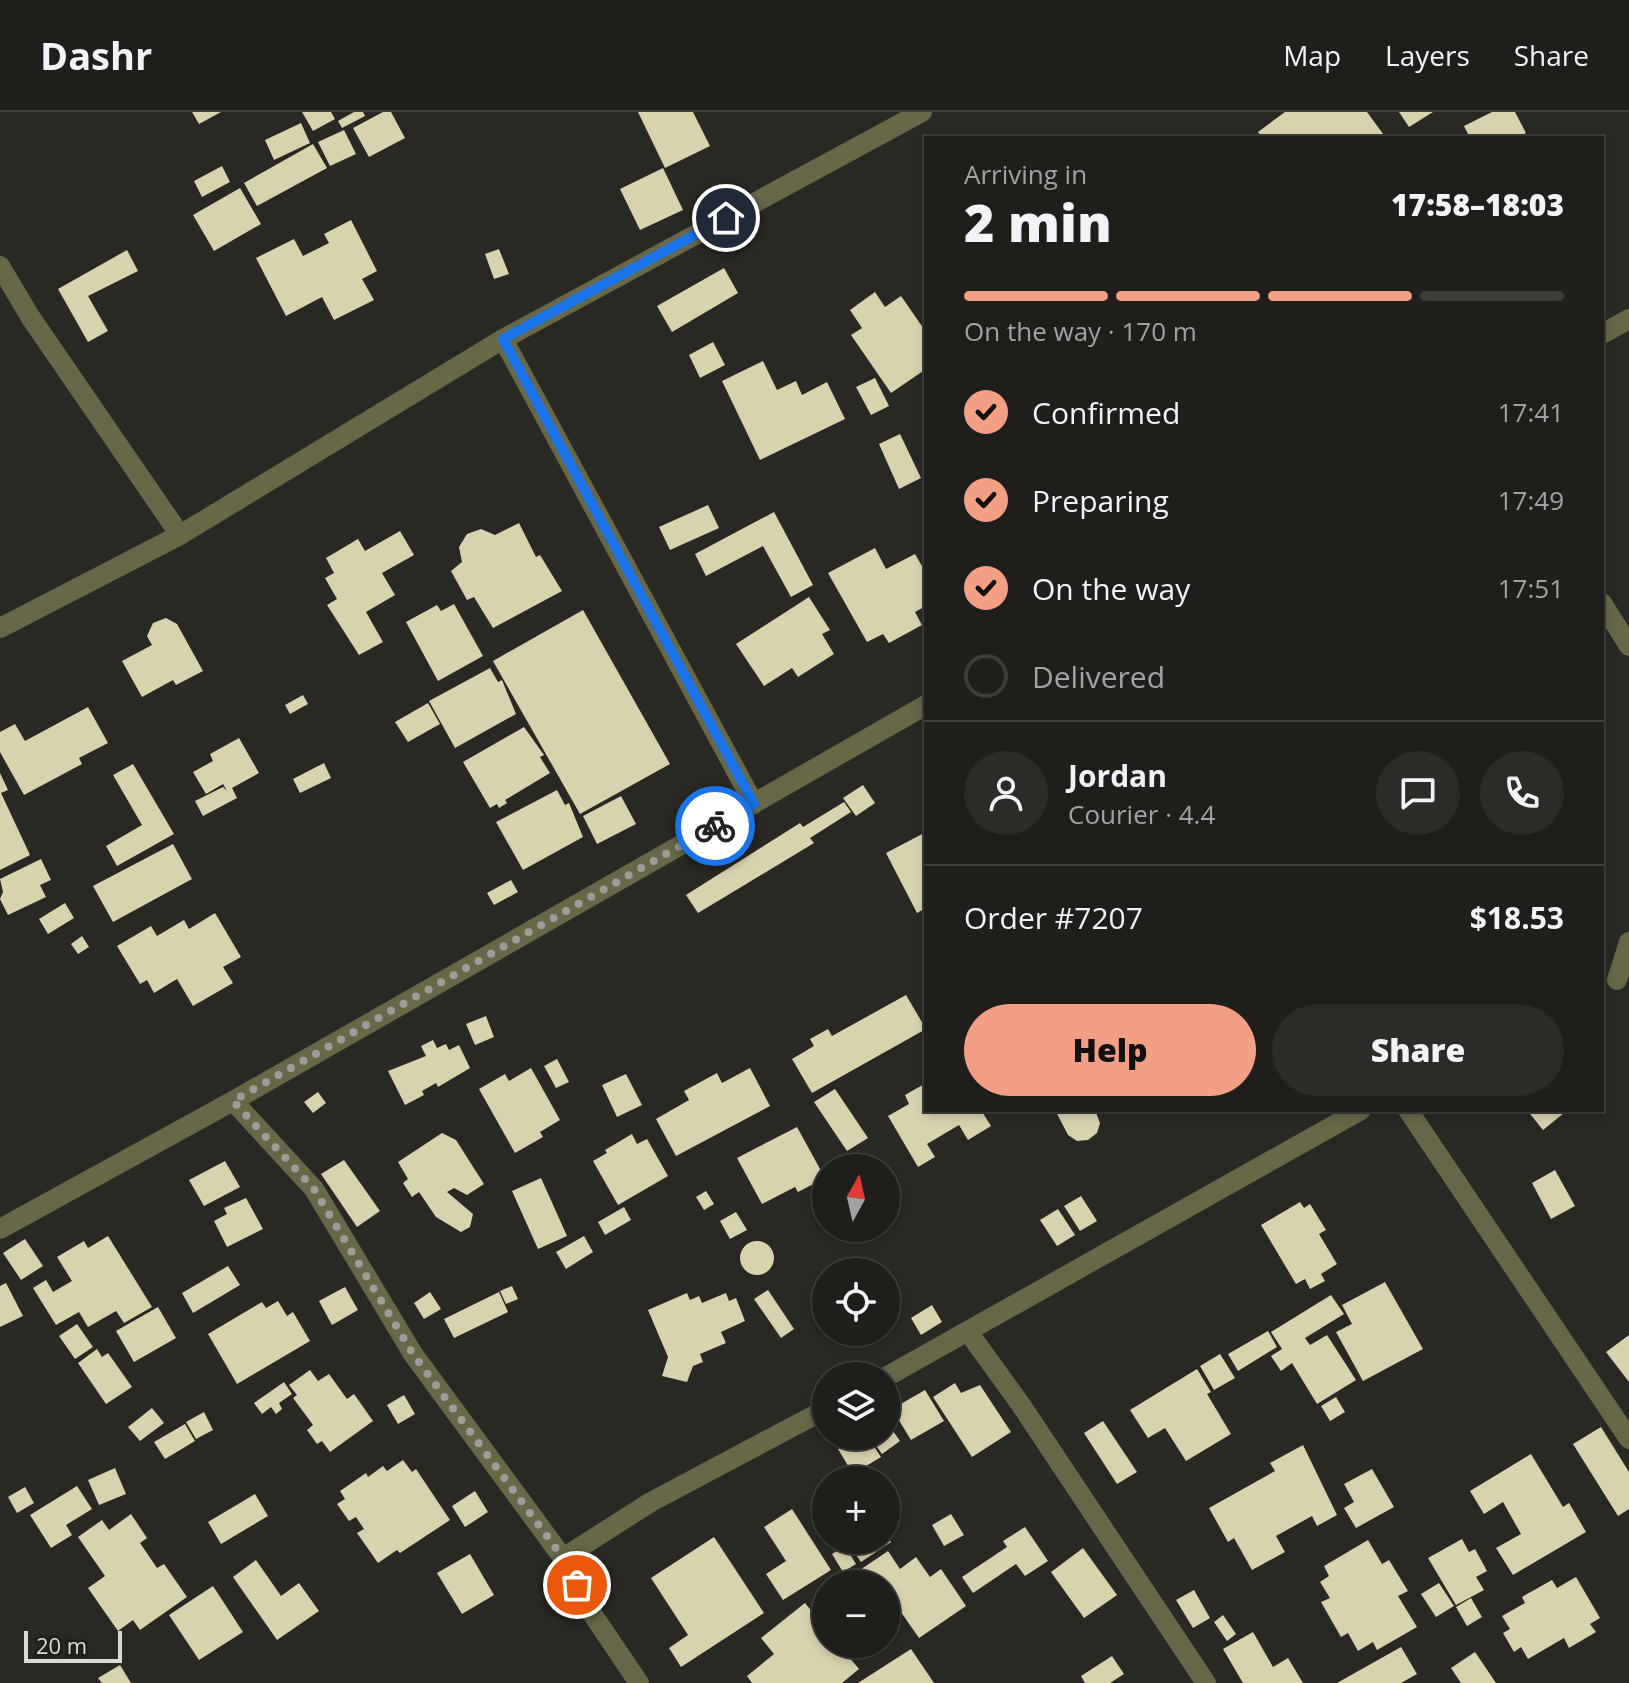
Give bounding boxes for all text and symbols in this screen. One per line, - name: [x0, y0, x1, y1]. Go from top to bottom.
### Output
- text: Dashr: [40, 29, 152, 81]
- text: Map: [1283, 36, 1341, 74]
- text: Layers: [1385, 36, 1470, 74]
- text: Share: [1514, 36, 1589, 74]
- text: Arriving in: [964, 156, 1087, 192]
- pin: [692, 184, 760, 252]
- text: 17:58–18:03: [1391, 184, 1564, 225]
- text: 2 min: [964, 186, 1112, 257]
- icon: home: [704, 196, 748, 240]
- text: On the way · 170 m: [964, 313, 1197, 349]
- icon: check: [964, 390, 1008, 434]
- text: Confirmed: [1032, 392, 1180, 433]
- text: 17:41: [1498, 394, 1564, 430]
- icon: check: [964, 478, 1008, 522]
- text: Preparing: [1032, 480, 1169, 521]
- text: 17:49: [1498, 482, 1564, 518]
- icon: check: [964, 566, 1008, 610]
- text: On the way: [1032, 568, 1190, 609]
- text: 17:51: [1498, 570, 1564, 606]
- text: Delivered: [1032, 656, 1165, 697]
- button: person: [964, 751, 1048, 835]
- button: chat: [1376, 751, 1460, 835]
- button: phone: [1480, 751, 1564, 835]
- text: Jordan: [1068, 755, 1167, 796]
- courier: [675, 786, 755, 866]
- text: Courier · 4.4: [1068, 796, 1215, 832]
- icon: bike: [693, 804, 737, 848]
- text: Order #7207: [964, 897, 1143, 938]
- text: $18.53: [1470, 897, 1564, 938]
- button: Help: [964, 1004, 1256, 1096]
- button: Share: [1272, 1004, 1564, 1096]
- north arrow: [812, 1154, 900, 1242]
- map controls: [812, 1154, 900, 1658]
- button: locate: [812, 1258, 900, 1346]
- button: layers: [812, 1362, 900, 1450]
- button: +: [812, 1466, 900, 1554]
- pin: [543, 1551, 611, 1619]
- icon: bag: [555, 1563, 599, 1607]
- button: −: [812, 1570, 900, 1658]
- scale bar: [24, 1627, 122, 1663]
- text: 20 m: [36, 1630, 87, 1660]

